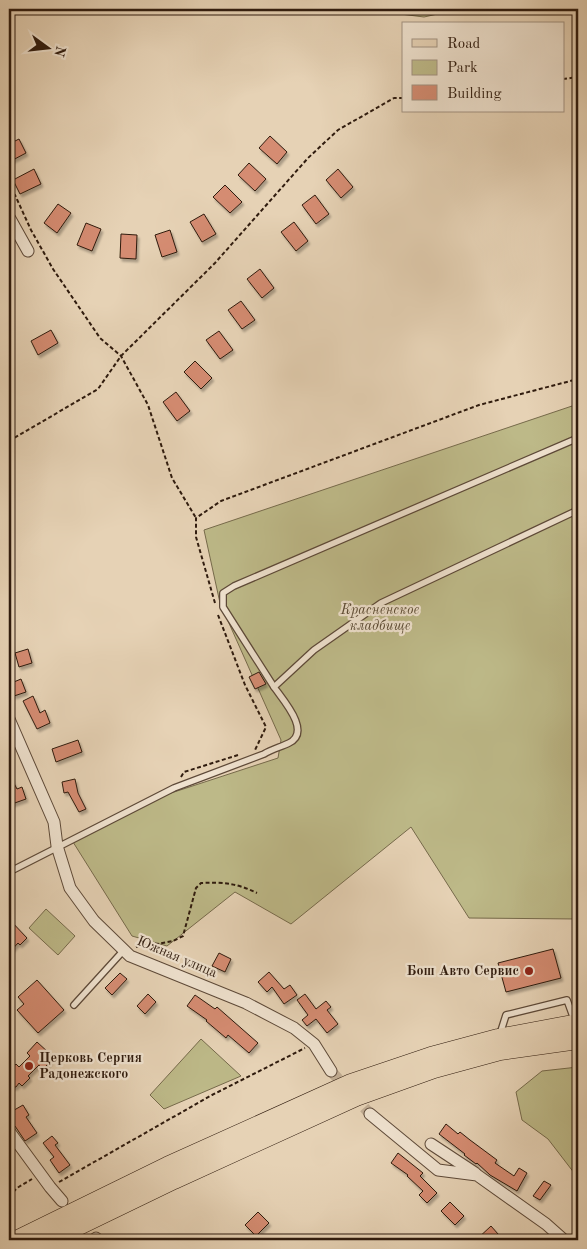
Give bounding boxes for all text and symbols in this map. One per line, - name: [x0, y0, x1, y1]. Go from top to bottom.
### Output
- north arrow: [22, 22, 72, 72]
- legend: [402, 22, 564, 112]
- text: Road: [447, 37, 481, 52]
- text: N: [51, 44, 68, 58]
- text: Park: [447, 61, 478, 76]
- text: Building: [447, 87, 502, 102]
- park label: Красненское кладбище: [340, 603, 419, 634]
- street label: Южная улица: [135, 934, 219, 980]
- place label: Бош Авто Сервис: [407, 964, 519, 978]
- marker: Бош Авто Сервис: [523, 965, 535, 977]
- place label: Церковь Сергия Радонежского: [39, 1051, 142, 1081]
- marker: Церковь Сергия Радонежского: [23, 1060, 35, 1072]

